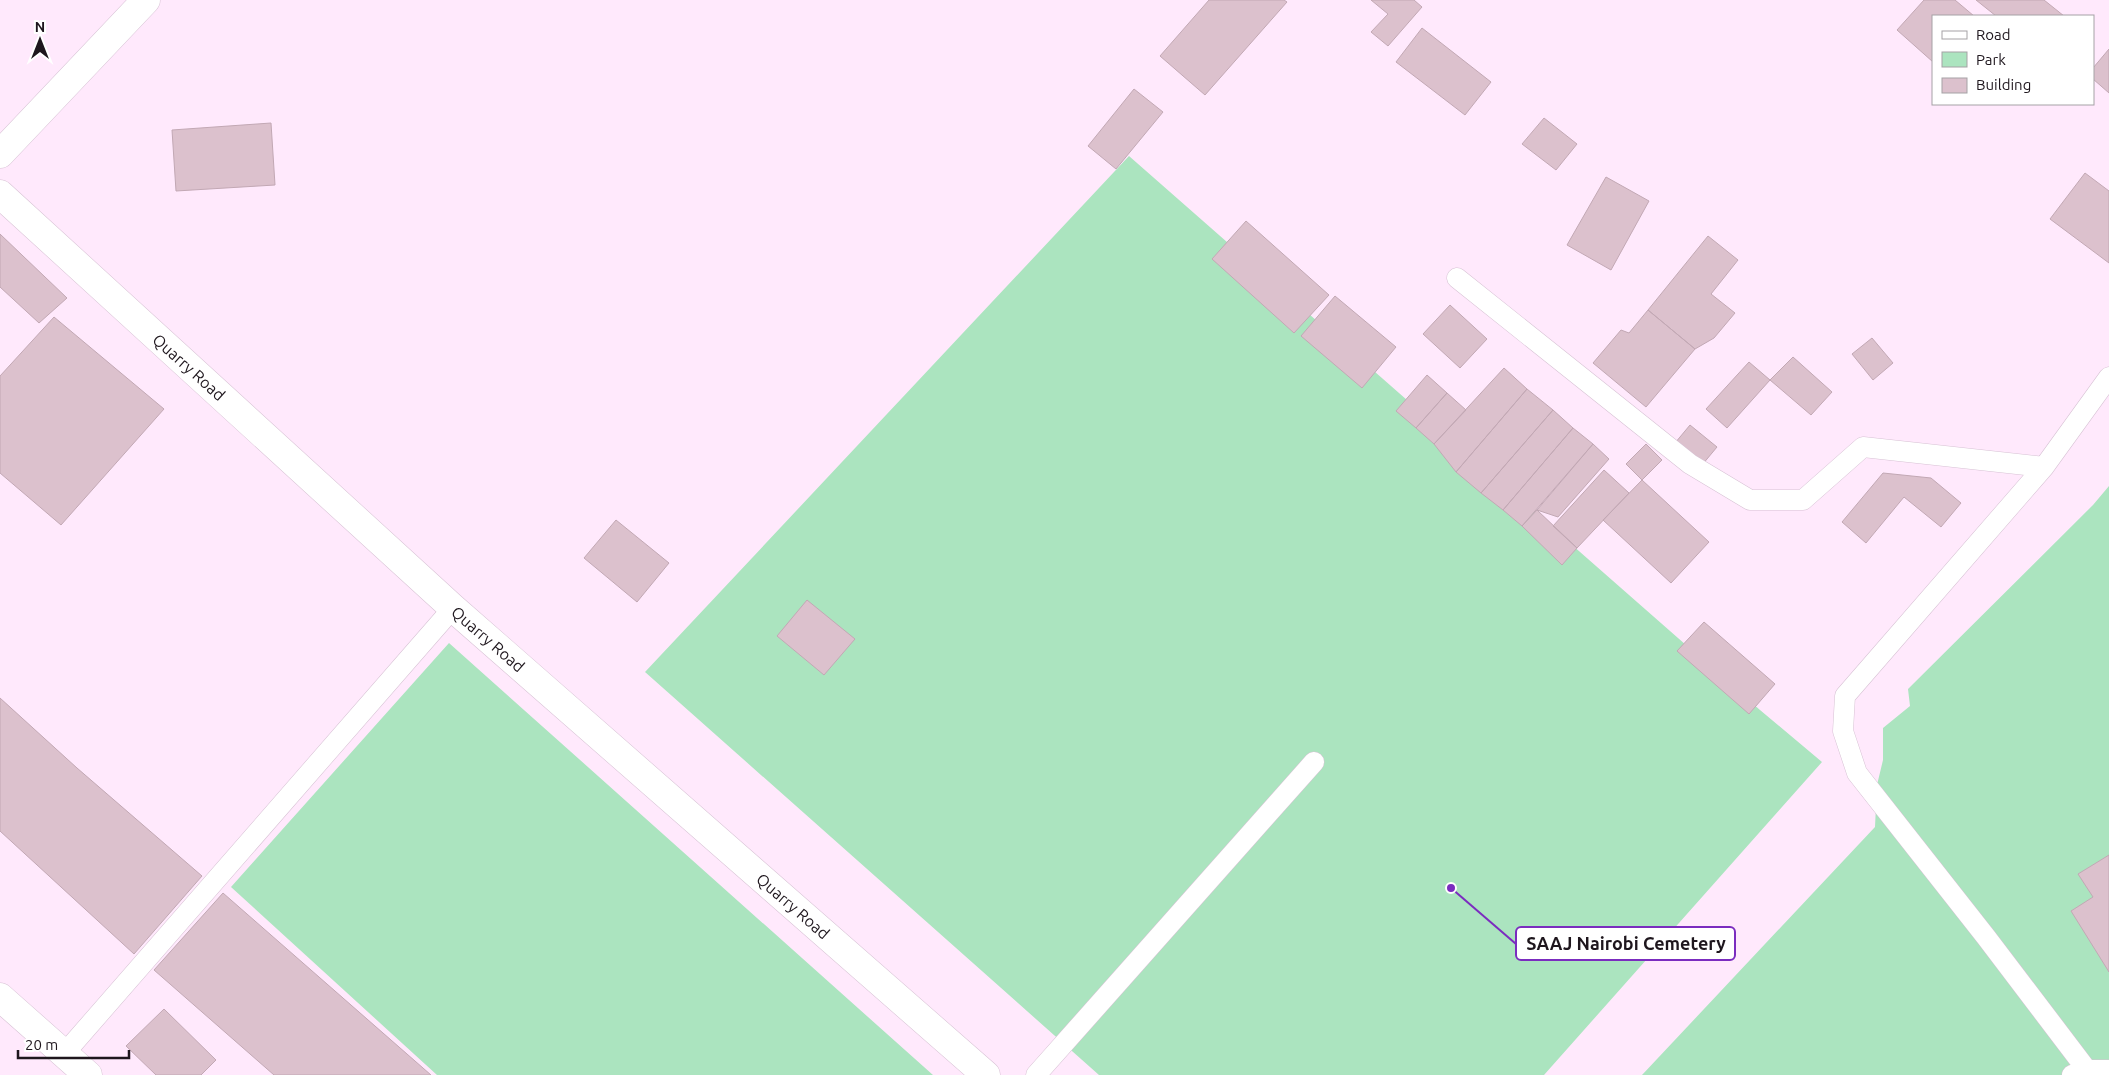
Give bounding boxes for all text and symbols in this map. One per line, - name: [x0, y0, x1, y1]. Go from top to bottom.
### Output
- north arrow: [15, 15, 65, 65]
- legend: [1932, 15, 2094, 105]
- text: N: [35, 19, 45, 35]
- text: Road: [1976, 26, 2011, 43]
- text: Park: [1976, 51, 2006, 68]
- text: Building: [1976, 76, 2031, 93]
- street label: Quarry Road: [149, 330, 229, 404]
- street label: Quarry Road: [448, 603, 528, 675]
- street label: Quarry Road: [753, 870, 833, 942]
- callout: SAAJ Nairobi Cemetery: [1516, 927, 1735, 960]
- text: SAAJ Nairobi Cemetery: [1526, 933, 1726, 953]
- scale bar: [18, 1028, 129, 1060]
- text: 20 m: [25, 1036, 58, 1053]

